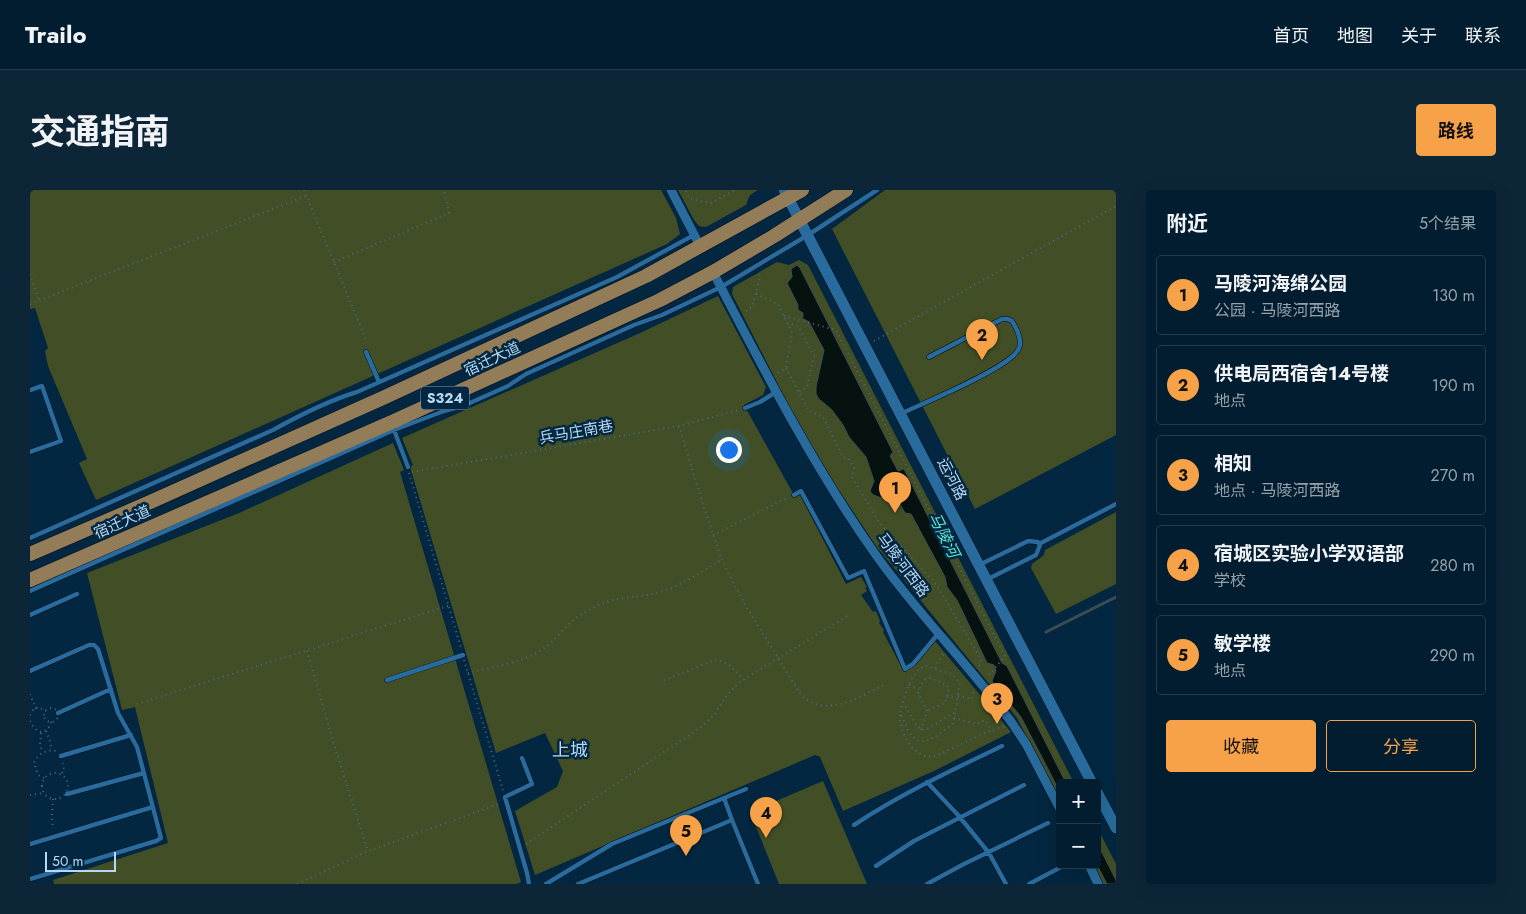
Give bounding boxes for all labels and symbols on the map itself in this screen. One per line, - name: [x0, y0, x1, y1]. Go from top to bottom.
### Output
- pin: 2: [966, 319, 998, 360]
- street label: 宿迁大道: [460, 336, 524, 382]
- road number: S324: [421, 387, 469, 410]
- street label: 兵马庄南巷: [537, 415, 615, 449]
- your location: [716, 437, 742, 463]
- street label: 运河路: [932, 454, 972, 504]
- pin: 1: [879, 472, 911, 513]
- street label: 宿迁大道: [90, 500, 154, 544]
- water label: 马陵河: [923, 508, 967, 564]
- street label: 马陵河西路: [872, 528, 934, 602]
- pin: 3: [981, 683, 1013, 724]
- district label: 上城: [552, 737, 588, 763]
- pin: 4: [750, 797, 782, 838]
- pin: 5: [670, 815, 702, 856]
- scale bar: [45, 849, 116, 872]

